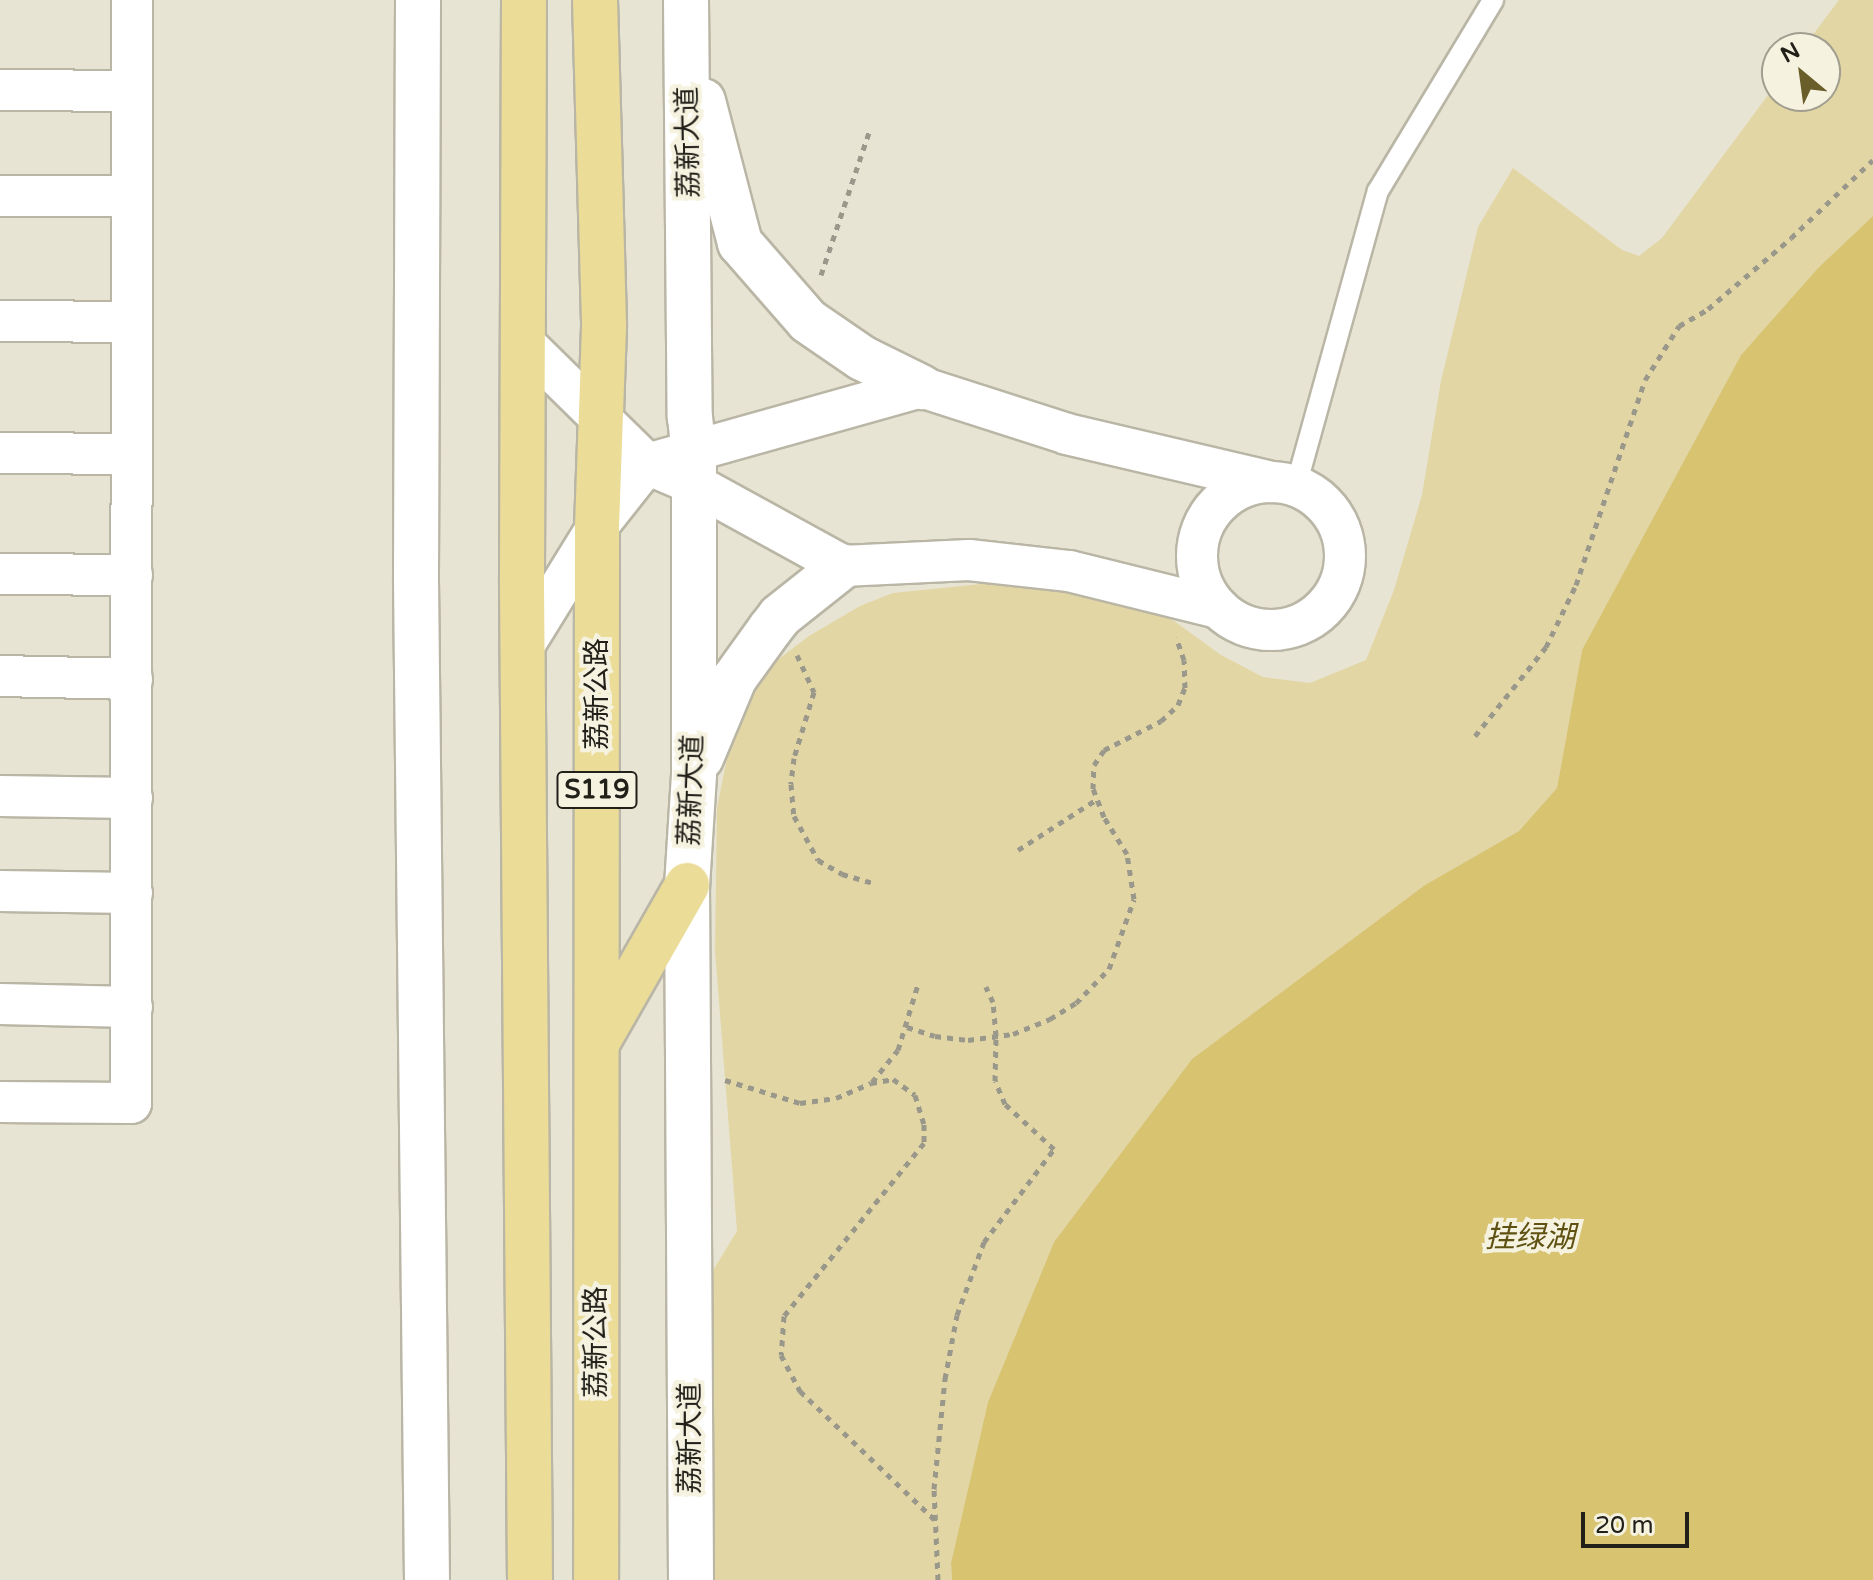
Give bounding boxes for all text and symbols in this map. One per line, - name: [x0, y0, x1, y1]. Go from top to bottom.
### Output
- north arrow: [1761, 32, 1841, 112]
- text: N: [1776, 37, 1804, 68]
- street label: 荔新大道: [670, 86, 706, 198]
- street label: 荔新公路: [580, 638, 614, 750]
- street label: 荔新大道: [672, 733, 710, 847]
- road number: S119: [555, 768, 639, 812]
- water label: 挂绿湖: [1485, 1220, 1575, 1256]
- street label: 荔新公路: [579, 1286, 613, 1398]
- street label: 荔新大道: [673, 1382, 707, 1494]
- scale bar: [1585, 1496, 1693, 1546]
- text: 20 m: [1595, 1511, 1653, 1540]

